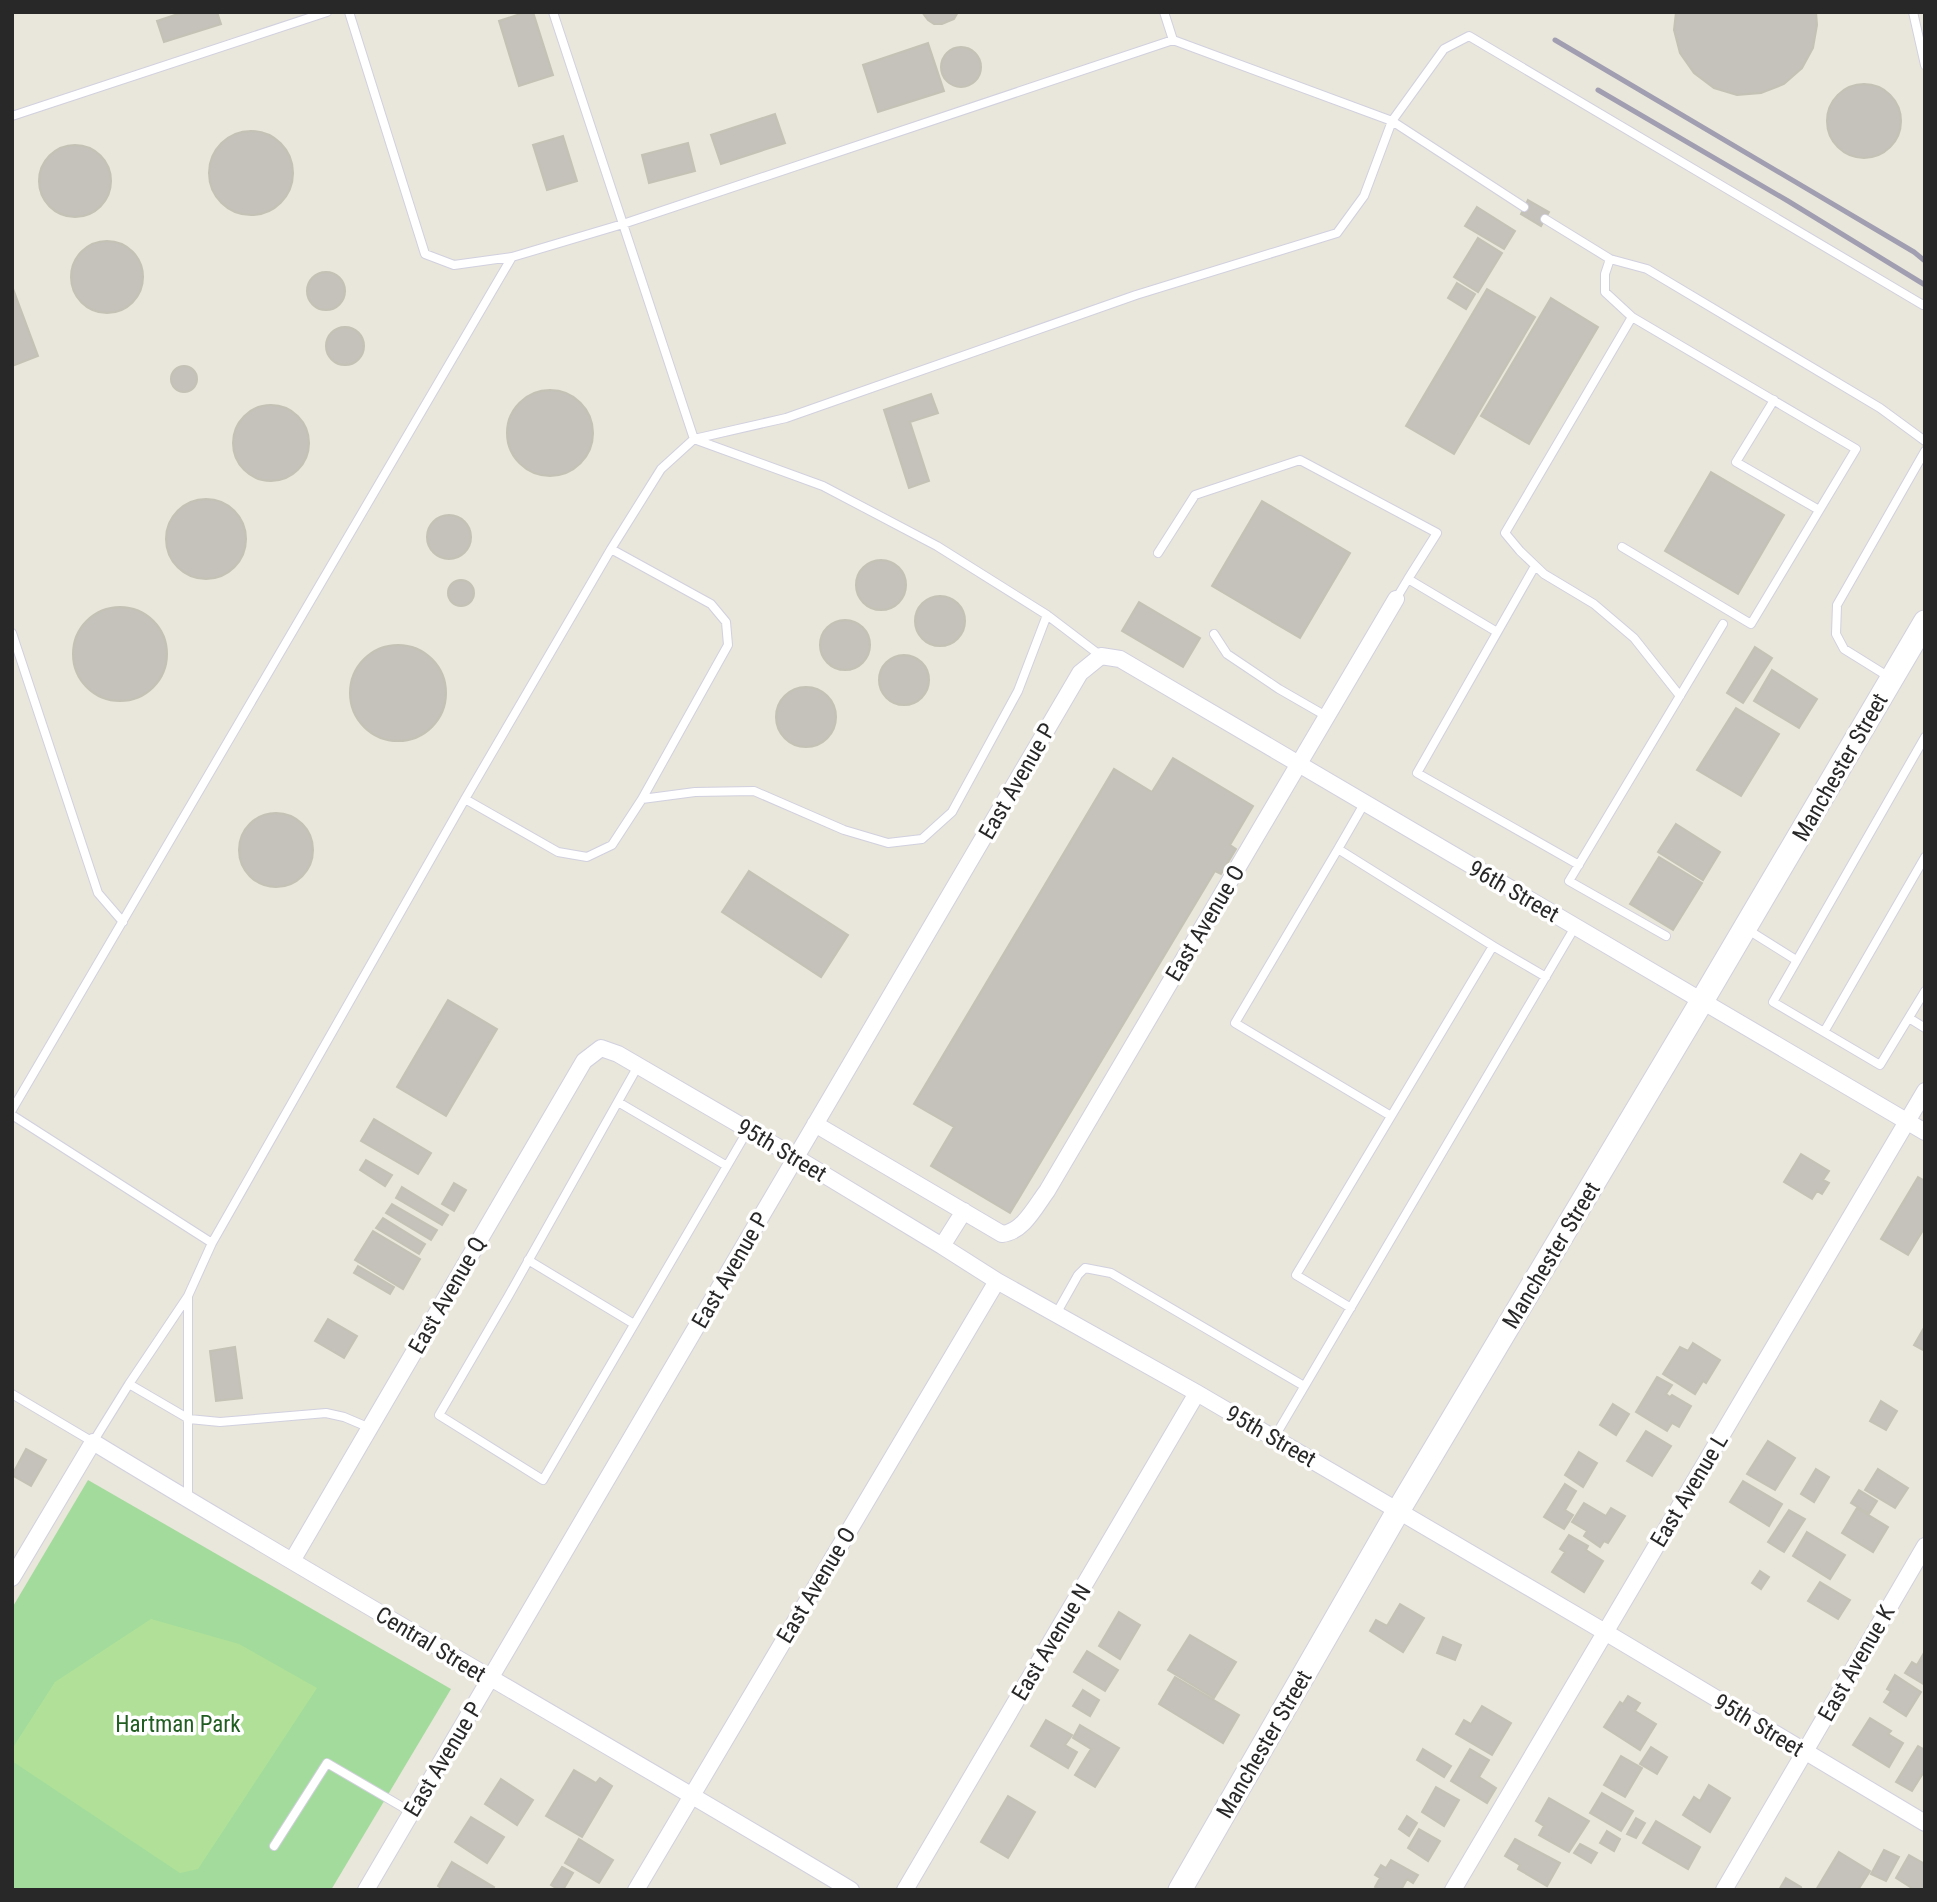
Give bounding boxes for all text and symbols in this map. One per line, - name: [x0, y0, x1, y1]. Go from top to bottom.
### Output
- street label: Manchester Street: [1787, 688, 1894, 846]
- street label: East Avenue P: [973, 719, 1061, 844]
- street label: 96th Street: [1464, 855, 1564, 928]
- street label: East Avenue O: [1160, 860, 1251, 986]
- street label: 95th Street: [732, 1113, 831, 1188]
- street label: Manchester Street: [1497, 1177, 1606, 1333]
- street label: East Avenue P: [686, 1208, 774, 1333]
- street label: East Avenue Q: [403, 1232, 492, 1358]
- street label: 95th Street: [1221, 1400, 1321, 1473]
- street label: East Avenue L: [1645, 1429, 1734, 1552]
- street label: East Avenue O: [771, 1522, 862, 1648]
- street label: East Avenue N: [1006, 1579, 1097, 1705]
- street label: East Avenue K: [1812, 1600, 1901, 1726]
- street label: Central Street: [371, 1601, 491, 1688]
- street label: Manchester Street: [1211, 1665, 1318, 1823]
- street label: 95th Street: [1709, 1688, 1808, 1763]
- street label: East Avenue P: [399, 1697, 488, 1822]
- park label: Hartman Park: [115, 1711, 241, 1738]

